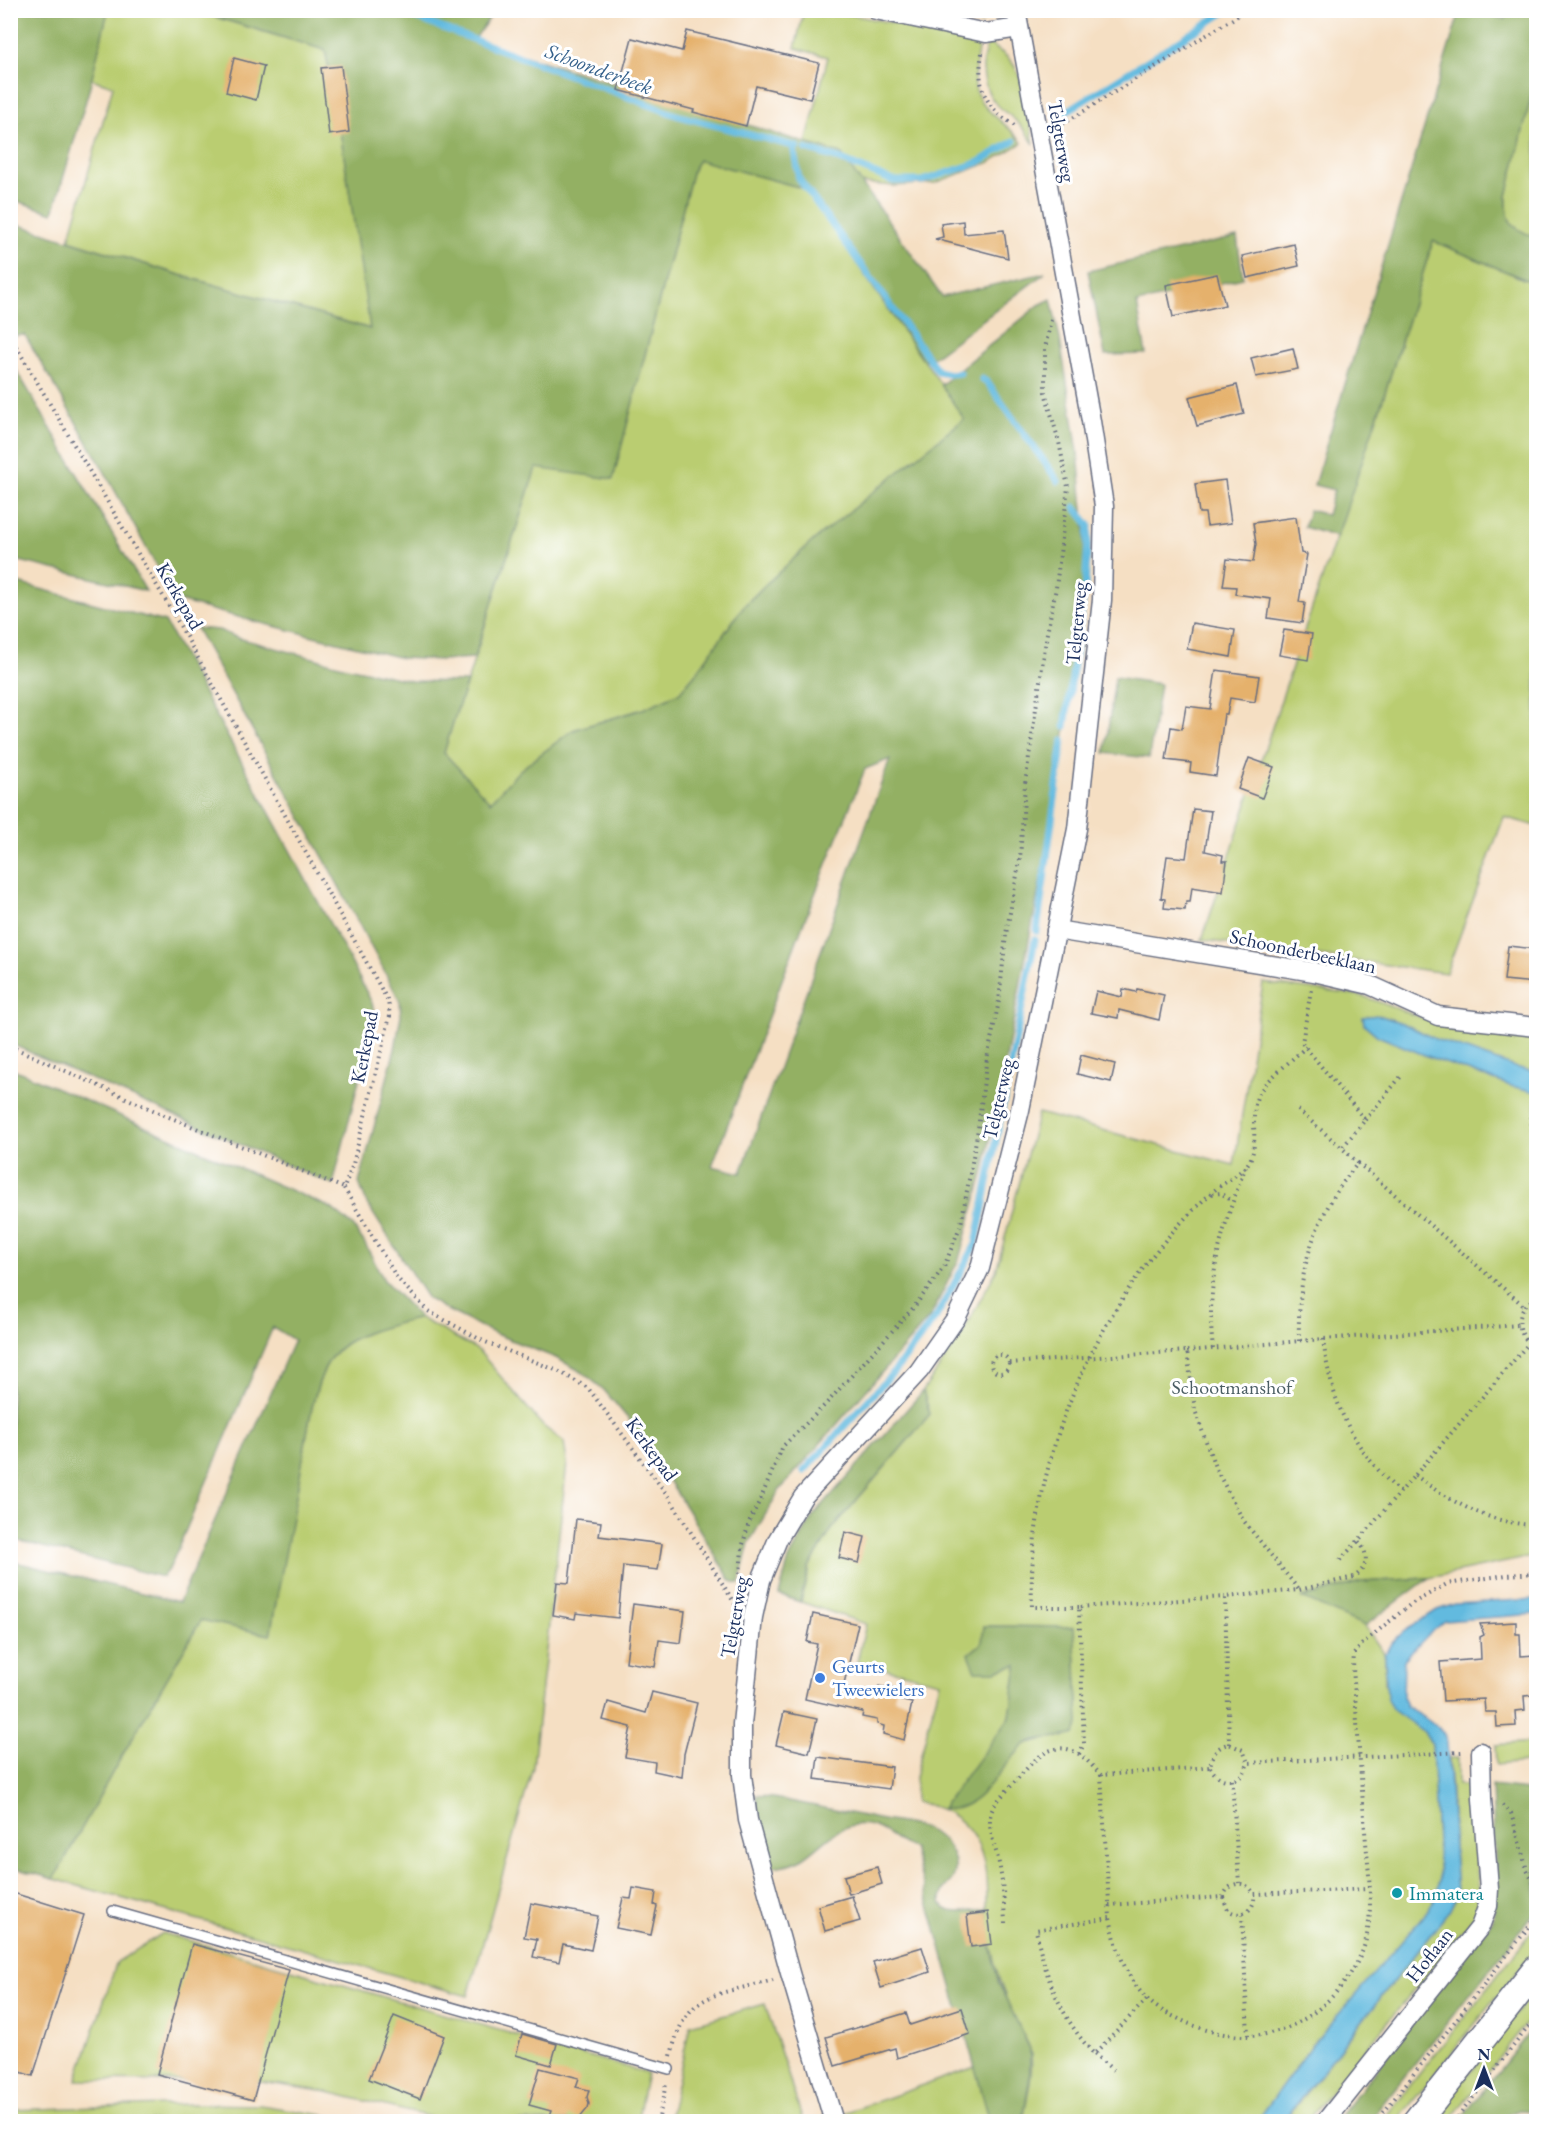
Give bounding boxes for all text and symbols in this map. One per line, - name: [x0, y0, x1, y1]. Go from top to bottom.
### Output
- water label: Schoonderbeek: [541, 36, 657, 101]
- street label: Telgterweg: [1042, 98, 1082, 184]
- street label: Kerkepad: [150, 558, 210, 635]
- street label: Telgterweg: [1059, 580, 1093, 666]
- street label: Schoonderbeeklaan: [1227, 923, 1379, 979]
- street label: Kerkepad: [344, 1008, 384, 1085]
- street label: Telgterweg: [976, 1055, 1020, 1142]
- park label: Schootmanshof: [1172, 1374, 1295, 1400]
- street label: Kerkepad: [620, 1412, 685, 1487]
- street label: Telgterweg: [714, 1574, 754, 1660]
- place label: Geurts Tweewielers: [832, 1653, 924, 1702]
- marker: Geurts Tweewielers: [813, 1671, 827, 1685]
- place label: Immatera: [1409, 1880, 1484, 1906]
- marker: Immatera: [1390, 1886, 1404, 1900]
- street label: Hoflaan: [1399, 1922, 1459, 1988]
- north arrow: [1454, 2039, 1514, 2099]
- text: N: [1478, 2044, 1491, 2065]

